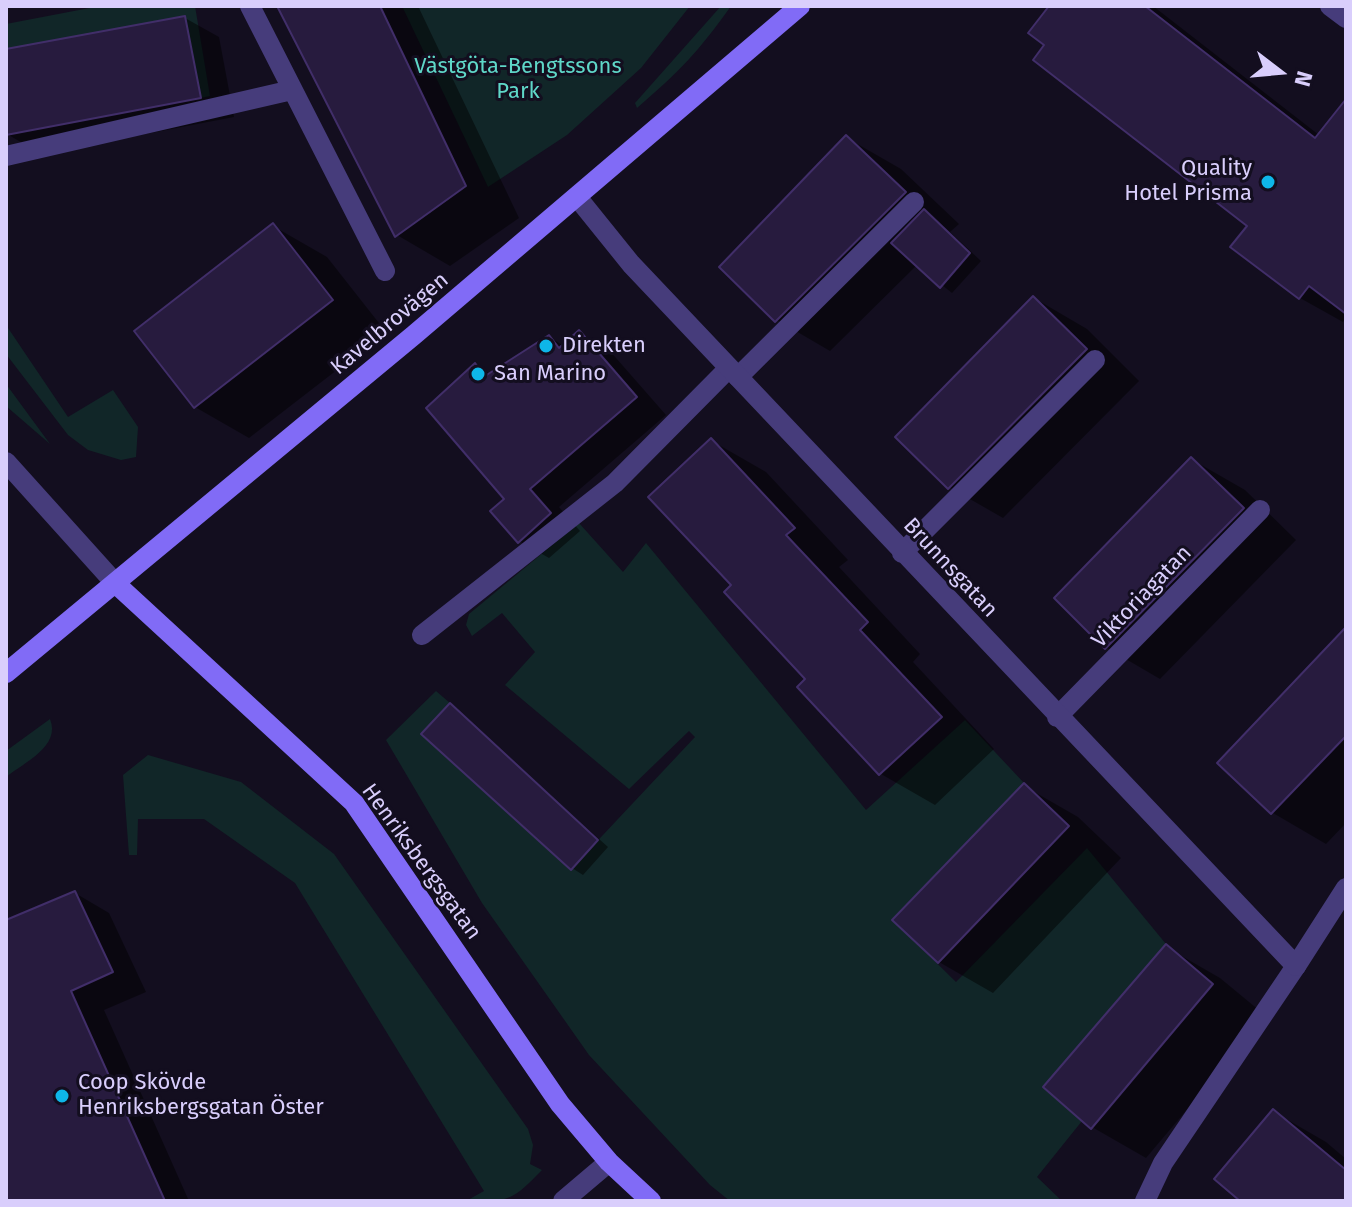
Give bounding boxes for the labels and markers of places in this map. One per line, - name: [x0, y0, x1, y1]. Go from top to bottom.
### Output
- place label: Quality Hotel Prisma: [1124, 156, 1252, 208]
- marker: Quality Hotel Prisma: [1259, 173, 1277, 191]
- place label: Direkten: [562, 333, 646, 359]
- marker: Direkten: [537, 337, 555, 355]
- place label: San Marino: [494, 361, 606, 387]
- marker: San Marino: [469, 365, 487, 383]
- place label: Coop Skövde Henriksbergsgatan Öster: [78, 1070, 324, 1122]
- marker: Coop Skövde Henriksbergsgatan Öster: [53, 1087, 71, 1105]

